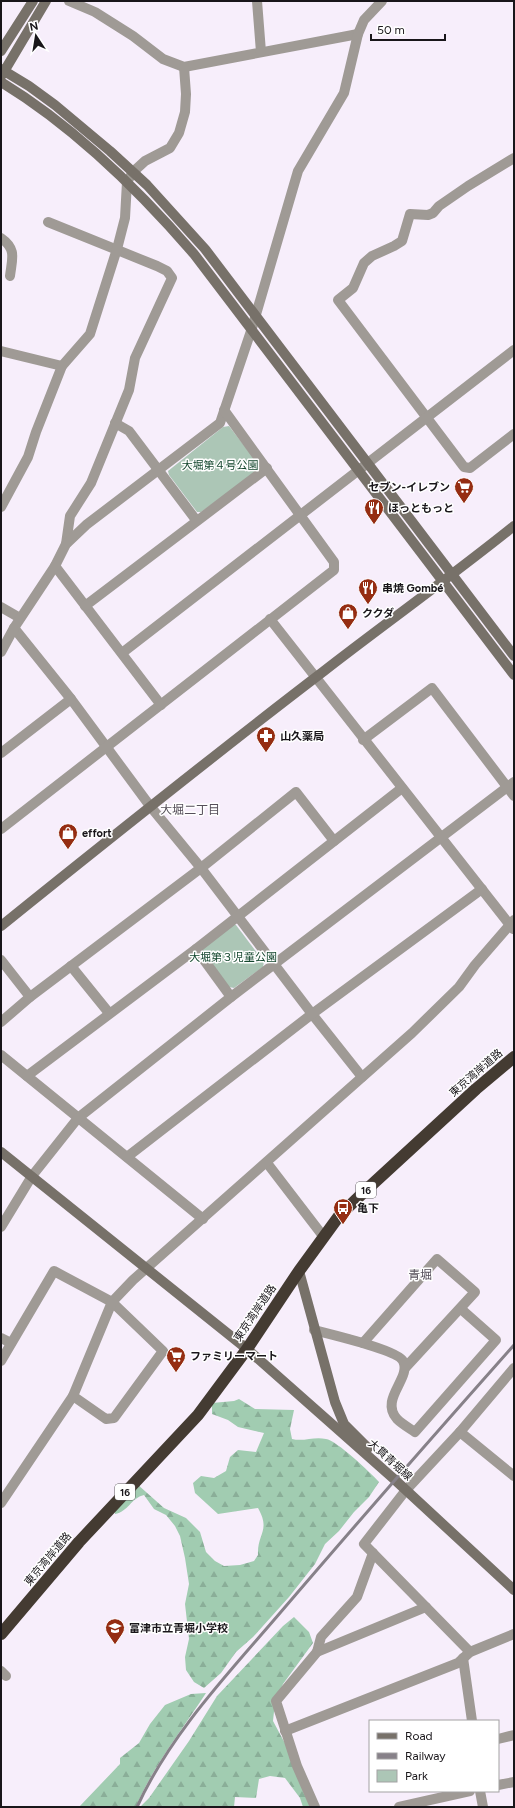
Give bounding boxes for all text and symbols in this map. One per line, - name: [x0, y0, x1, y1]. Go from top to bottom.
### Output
- north arrow: [16, 16, 56, 56]
- scale bar: [371, 16, 445, 42]
- text: N: [29, 19, 40, 34]
- text: 50 m: [377, 23, 405, 37]
- park label: 大堀第４号公園: [182, 459, 259, 472]
- supermarket icon: セブン-イレブン: [453, 476, 475, 504]
- place label: セブン-イレブン: [369, 481, 450, 494]
- restaurant icon: ほっともっと: [363, 497, 385, 525]
- place label: ほっともっと: [388, 502, 454, 515]
- restaurant icon: 串焼 Gombé: [357, 577, 379, 605]
- place label: 串焼 Gombé: [382, 582, 443, 595]
- shop icon: ククダ: [337, 602, 359, 630]
- place label: ククダ: [362, 607, 394, 620]
- pharmacy icon: 山久薬局: [255, 725, 277, 753]
- place label: 山久薬局: [280, 730, 324, 743]
- district label: 大堀二丁目: [160, 803, 220, 817]
- shop icon: effort: [57, 822, 79, 850]
- place label: effort: [82, 827, 112, 840]
- park label: 大堀第３児童公園: [189, 951, 277, 964]
- street label: 東京湾岸道路: [447, 1046, 505, 1100]
- road number: 16: [356, 1182, 376, 1198]
- bus stop icon: 亀下: [332, 1197, 354, 1225]
- place label: 亀下: [357, 1202, 379, 1215]
- district label: 青堀: [408, 1268, 432, 1282]
- street label: 東京湾岸道路: [231, 1282, 279, 1344]
- supermarket icon: ファミリーマート: [165, 1345, 187, 1373]
- place label: ファミリーマート: [190, 1350, 278, 1363]
- street label: 大貫青堀線: [365, 1437, 415, 1483]
- road number: 16: [115, 1484, 135, 1500]
- street label: 東京湾岸道路: [22, 1530, 74, 1588]
- school or university icon: 富津市立青堀小学校: [104, 1617, 126, 1645]
- place label: 富津市立青堀小学校: [129, 1622, 228, 1635]
- legend: [369, 1720, 499, 1792]
- text: Road: [405, 1729, 433, 1743]
- text: Railway: [405, 1749, 446, 1763]
- text: Park: [405, 1769, 428, 1783]

